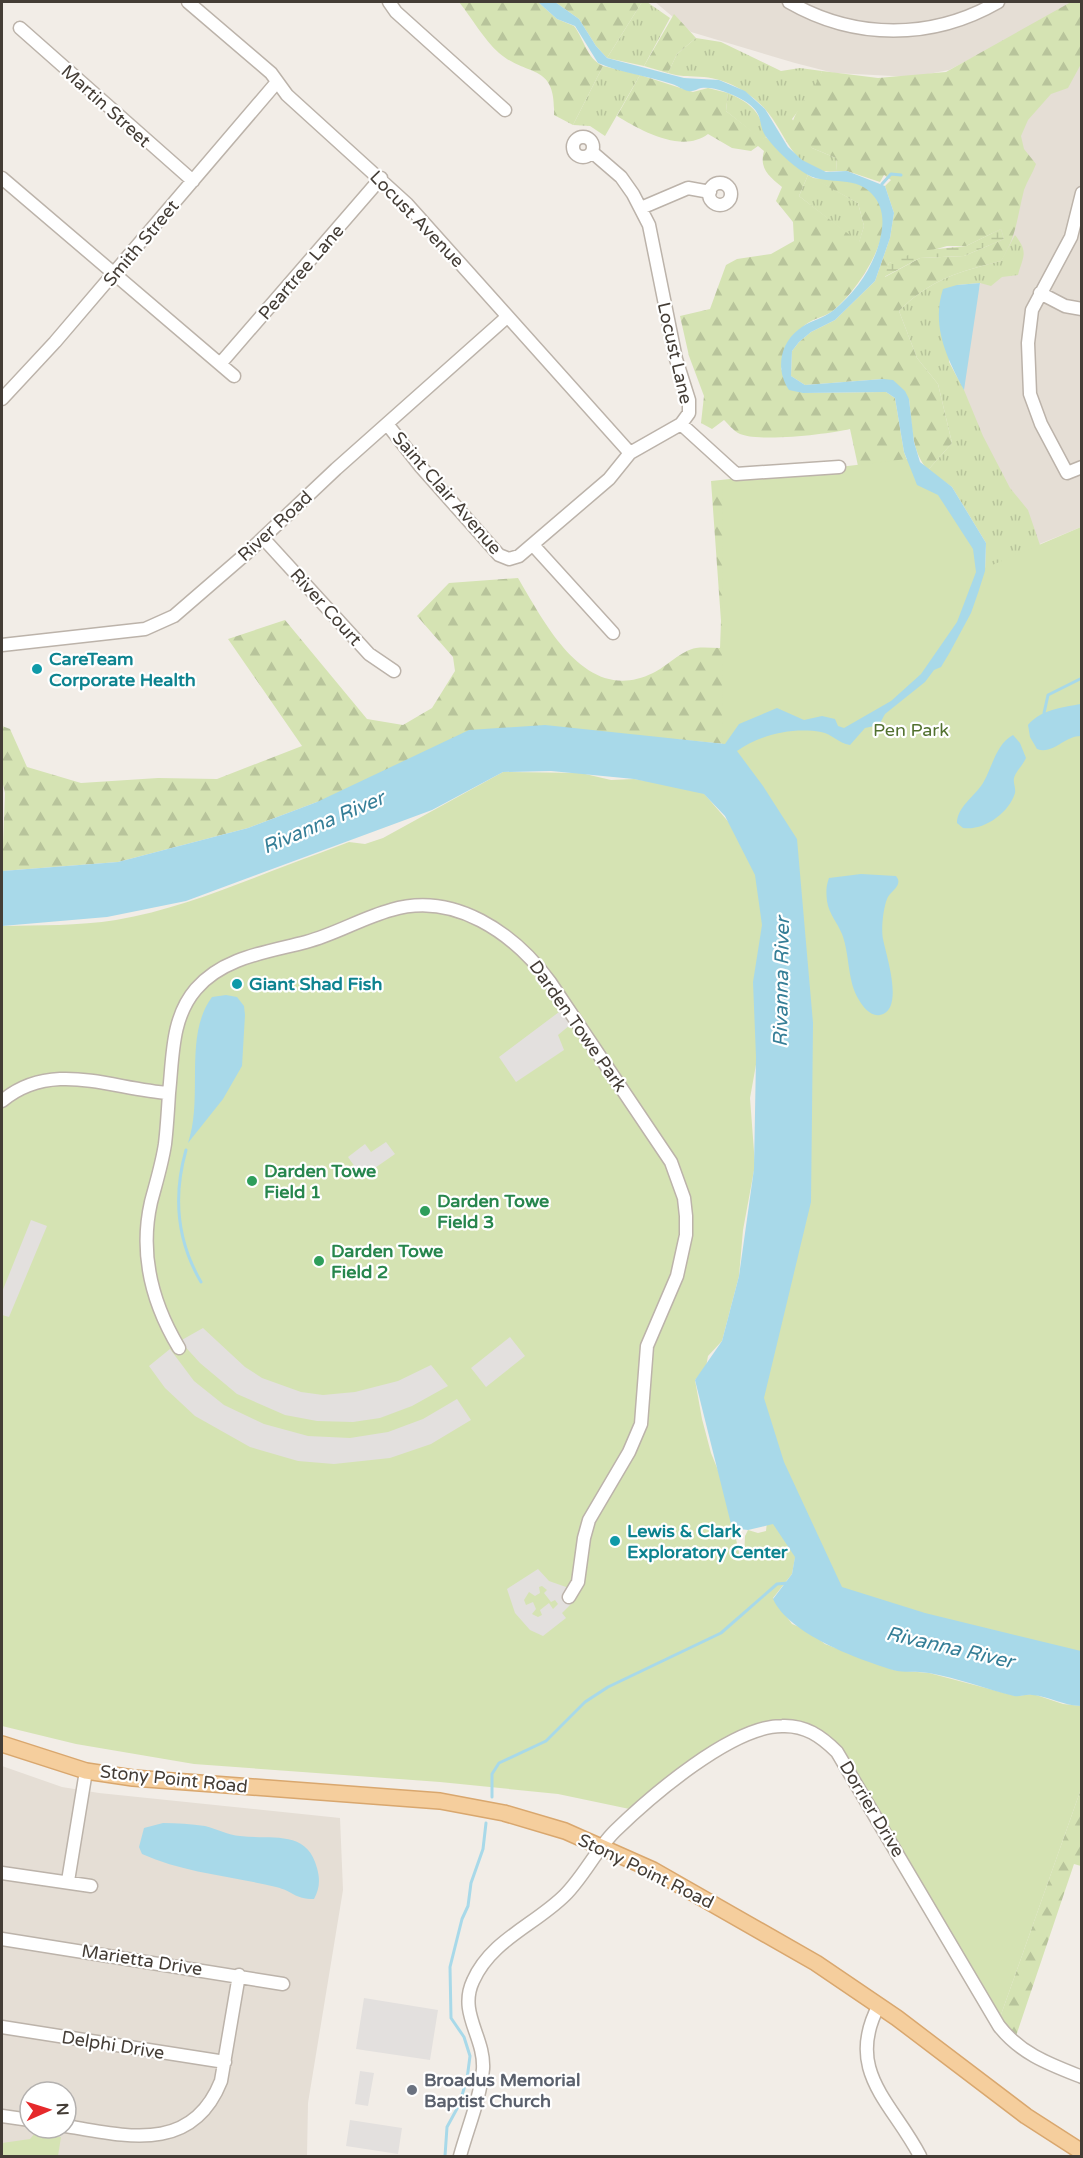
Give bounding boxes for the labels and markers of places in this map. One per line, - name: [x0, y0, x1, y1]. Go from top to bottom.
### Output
- place label: CareTeam Corporate Health: [49, 648, 196, 691]
- marker: CareTeam Corporate Health: [30, 662, 44, 676]
- place label: Giant Shad Fish: [249, 973, 382, 995]
- marker: Giant Shad Fish: [230, 977, 244, 991]
- place label: Darden Towe Field 1: [264, 1160, 376, 1203]
- marker: Darden Towe Field 1: [245, 1174, 259, 1188]
- place label: Darden Towe Field 3: [437, 1190, 549, 1233]
- marker: Darden Towe Field 3: [418, 1204, 432, 1218]
- place label: Darden Towe Field 2: [331, 1240, 443, 1283]
- marker: Darden Towe Field 2: [312, 1254, 326, 1268]
- place label: Lewis & Clark Exploratory Center: [627, 1520, 789, 1563]
- marker: Lewis & Clark Exploratory Center: [608, 1534, 622, 1548]
- place label: Broadus Memorial Baptist Church: [424, 2069, 580, 2112]
- marker: Broadus Memorial Baptist Church: [405, 2083, 419, 2097]

